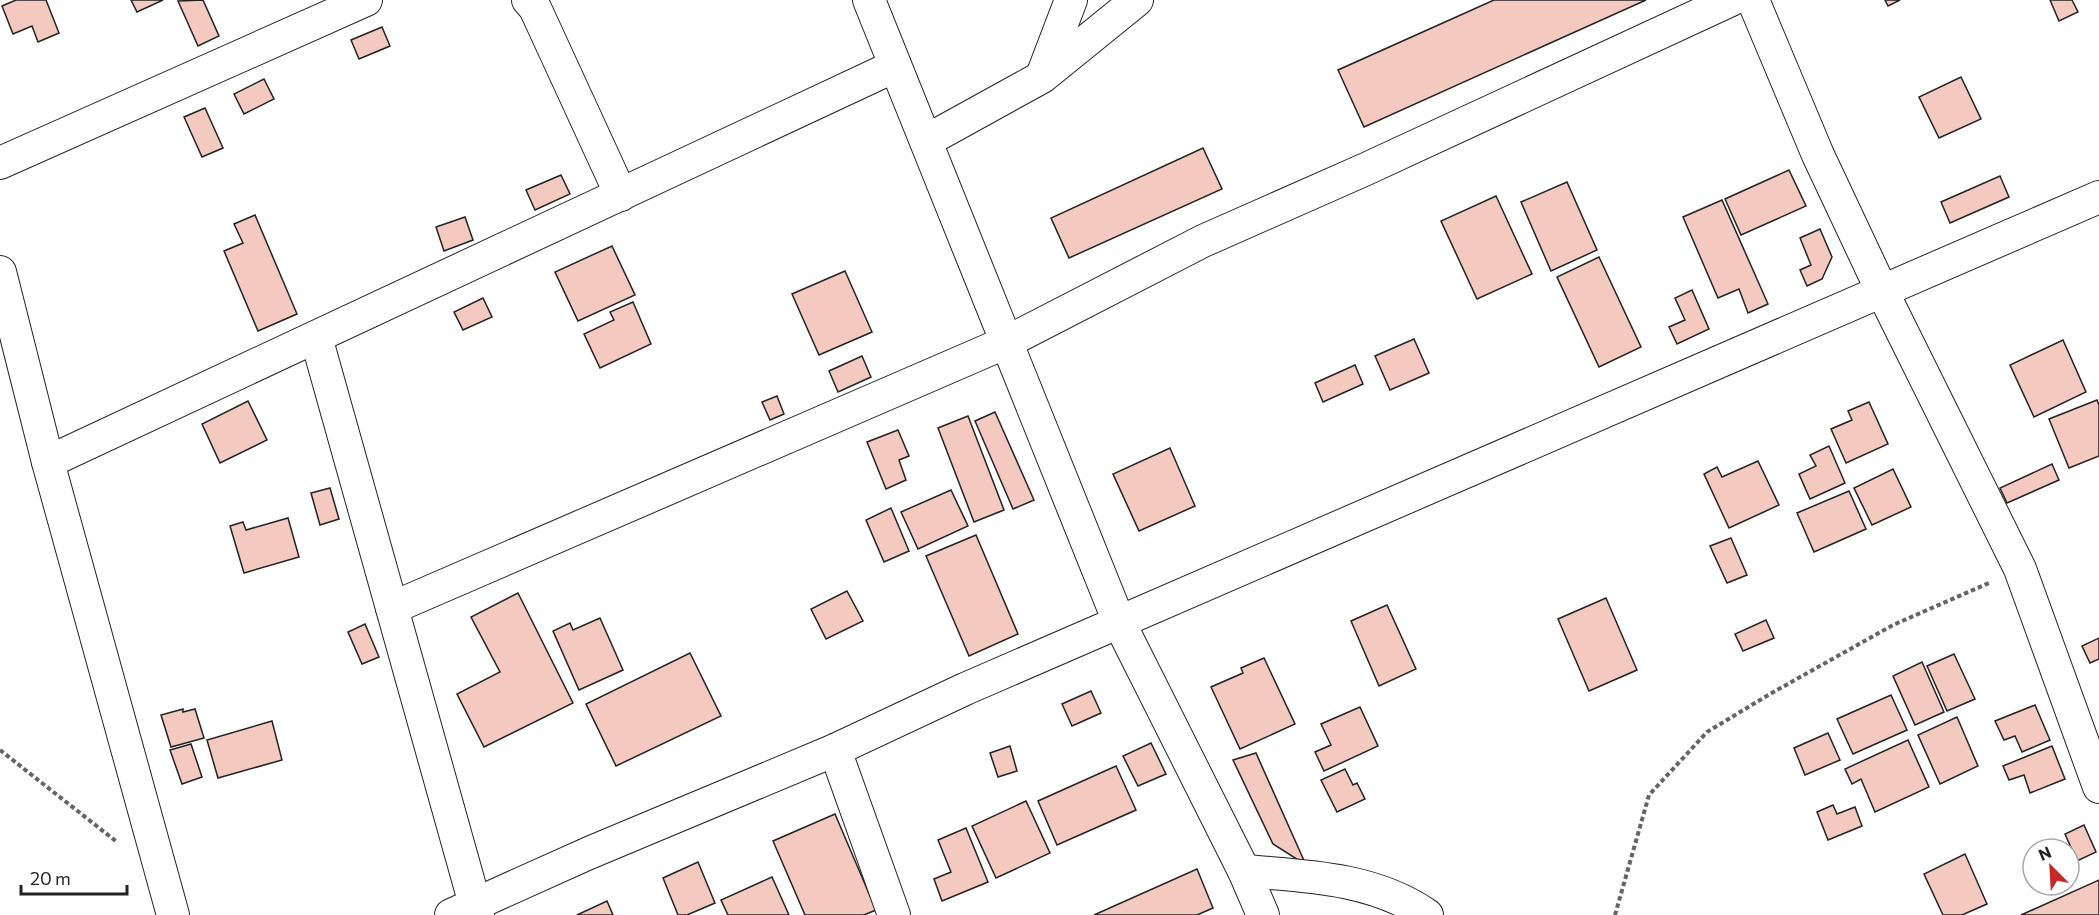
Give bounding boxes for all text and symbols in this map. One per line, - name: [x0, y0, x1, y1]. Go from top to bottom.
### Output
- north arrow: [2021, 837, 2081, 897]
- text: N: [2035, 842, 2054, 864]
- scale bar: [21, 858, 128, 896]
- text: 20 m: [30, 867, 71, 889]

